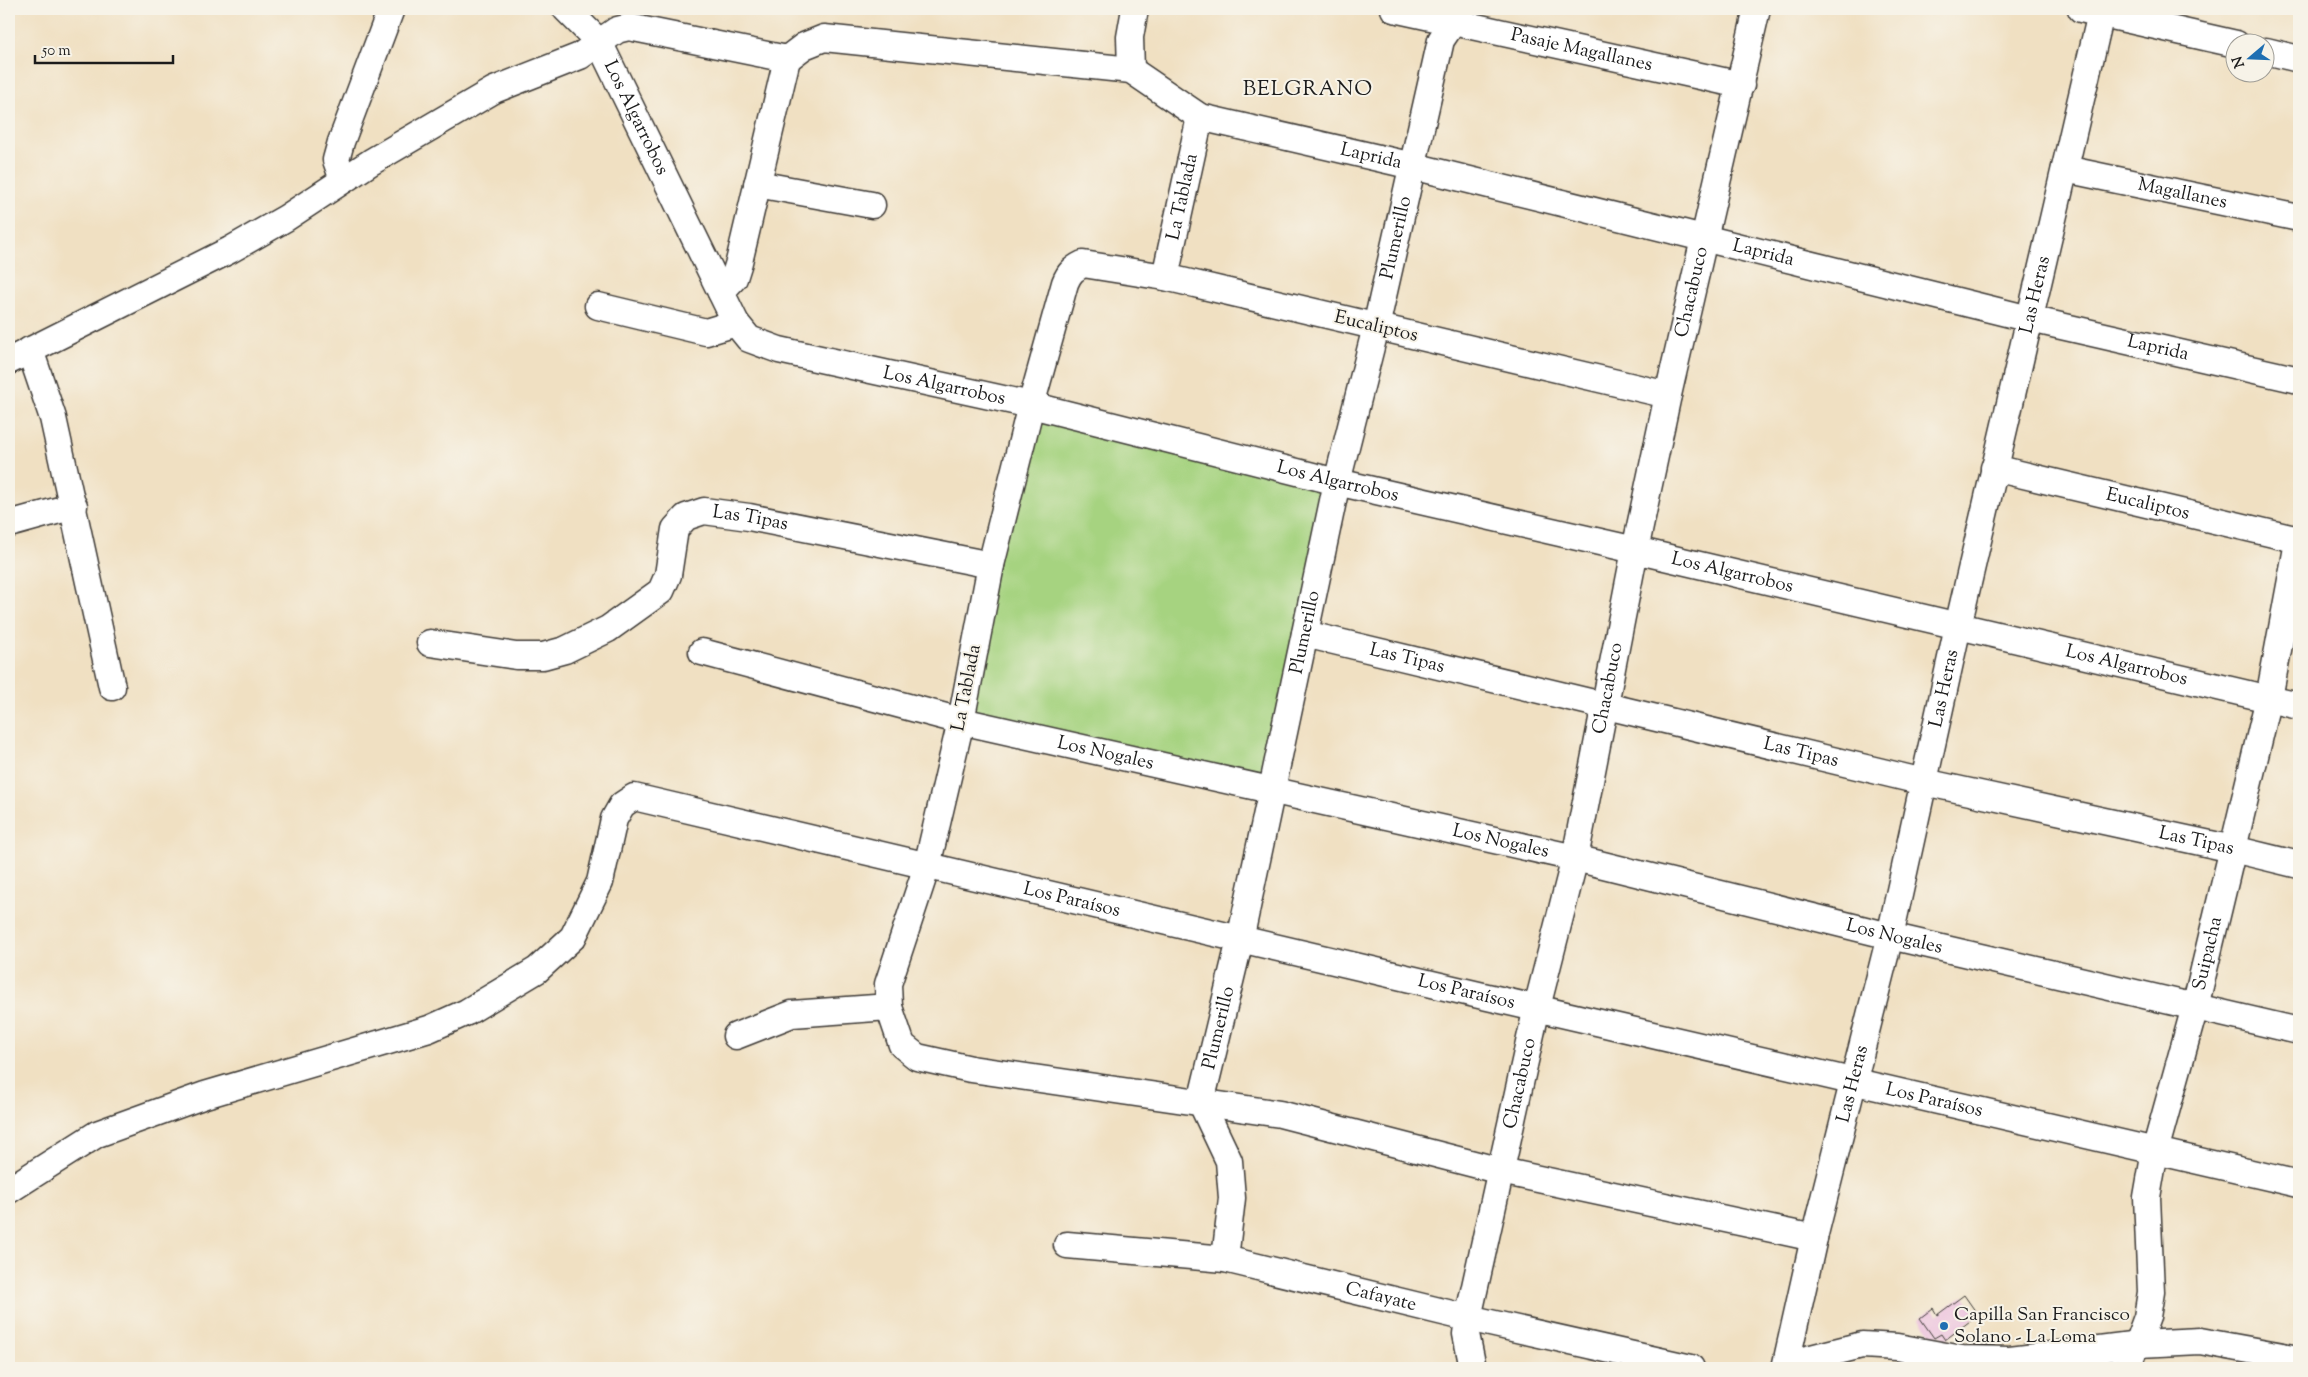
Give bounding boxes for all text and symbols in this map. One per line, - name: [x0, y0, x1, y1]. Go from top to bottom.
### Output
- street label: Pasaje Magallanes: [1508, 21, 1655, 79]
- scale bar: [35, 32, 172, 64]
- north arrow: [2226, 32, 2276, 82]
- text: 50 m: [41, 41, 71, 62]
- text: N: [2228, 53, 2251, 70]
- street label: Los Algarrobos: [597, 56, 675, 180]
- district label: BELGRANO: [1243, 75, 1373, 105]
- street label: Laprida: [1338, 136, 1405, 177]
- street label: La Tablada: [1160, 151, 1205, 243]
- street label: Magallanes: [2135, 171, 2230, 216]
- street label: Plumerillo: [1374, 193, 1419, 282]
- street label: Laprida: [1730, 232, 1797, 274]
- street label: Chacabuco: [1668, 244, 1715, 340]
- street label: Las Heras: [2013, 253, 2057, 336]
- street label: Eucaliptos: [1331, 304, 1421, 350]
- street label: Laprida: [2125, 328, 2192, 368]
- street label: Los Algarrobos: [881, 360, 1008, 413]
- street label: Los Algarrobos: [1274, 454, 1401, 509]
- street label: Eucaliptos: [2103, 481, 2192, 527]
- street label: Las Tipas: [711, 499, 791, 538]
- street label: Los Algarrobos: [1669, 545, 1796, 600]
- street label: Plumerillo: [1283, 588, 1327, 676]
- street label: Las Tipas: [1367, 636, 1447, 680]
- street label: Los Algarrobos: [2063, 638, 2190, 693]
- street label: Chacabuco: [1586, 640, 1630, 736]
- street label: La Tablada: [945, 642, 989, 734]
- street label: Las Heras: [1923, 647, 1966, 730]
- street label: Los Nogales: [1055, 729, 1156, 777]
- street label: Las Tipas: [1761, 731, 1841, 775]
- street label: Los Nogales: [1450, 818, 1552, 865]
- street label: Las Tipas: [2156, 820, 2236, 862]
- street label: Los Paraísos: [1021, 876, 1123, 924]
- street label: Los Nogales: [1843, 912, 1945, 961]
- street label: Suipacha: [2186, 914, 2230, 993]
- street label: Los Paraísos: [1415, 968, 1518, 1016]
- street label: Plumerillo: [1196, 984, 1242, 1072]
- street label: Chacabuco: [1497, 1035, 1543, 1132]
- street label: Las Heras: [1830, 1042, 1875, 1126]
- street label: Los Paraísos: [1883, 1076, 1985, 1125]
- street label: Cafayate: [1343, 1275, 1419, 1319]
- place label: Capilla San Francisco Solano - La Loma: [1954, 1302, 2130, 1351]
- marker: Capilla San Francisco Solano - La Loma: [1938, 1320, 1950, 1332]

